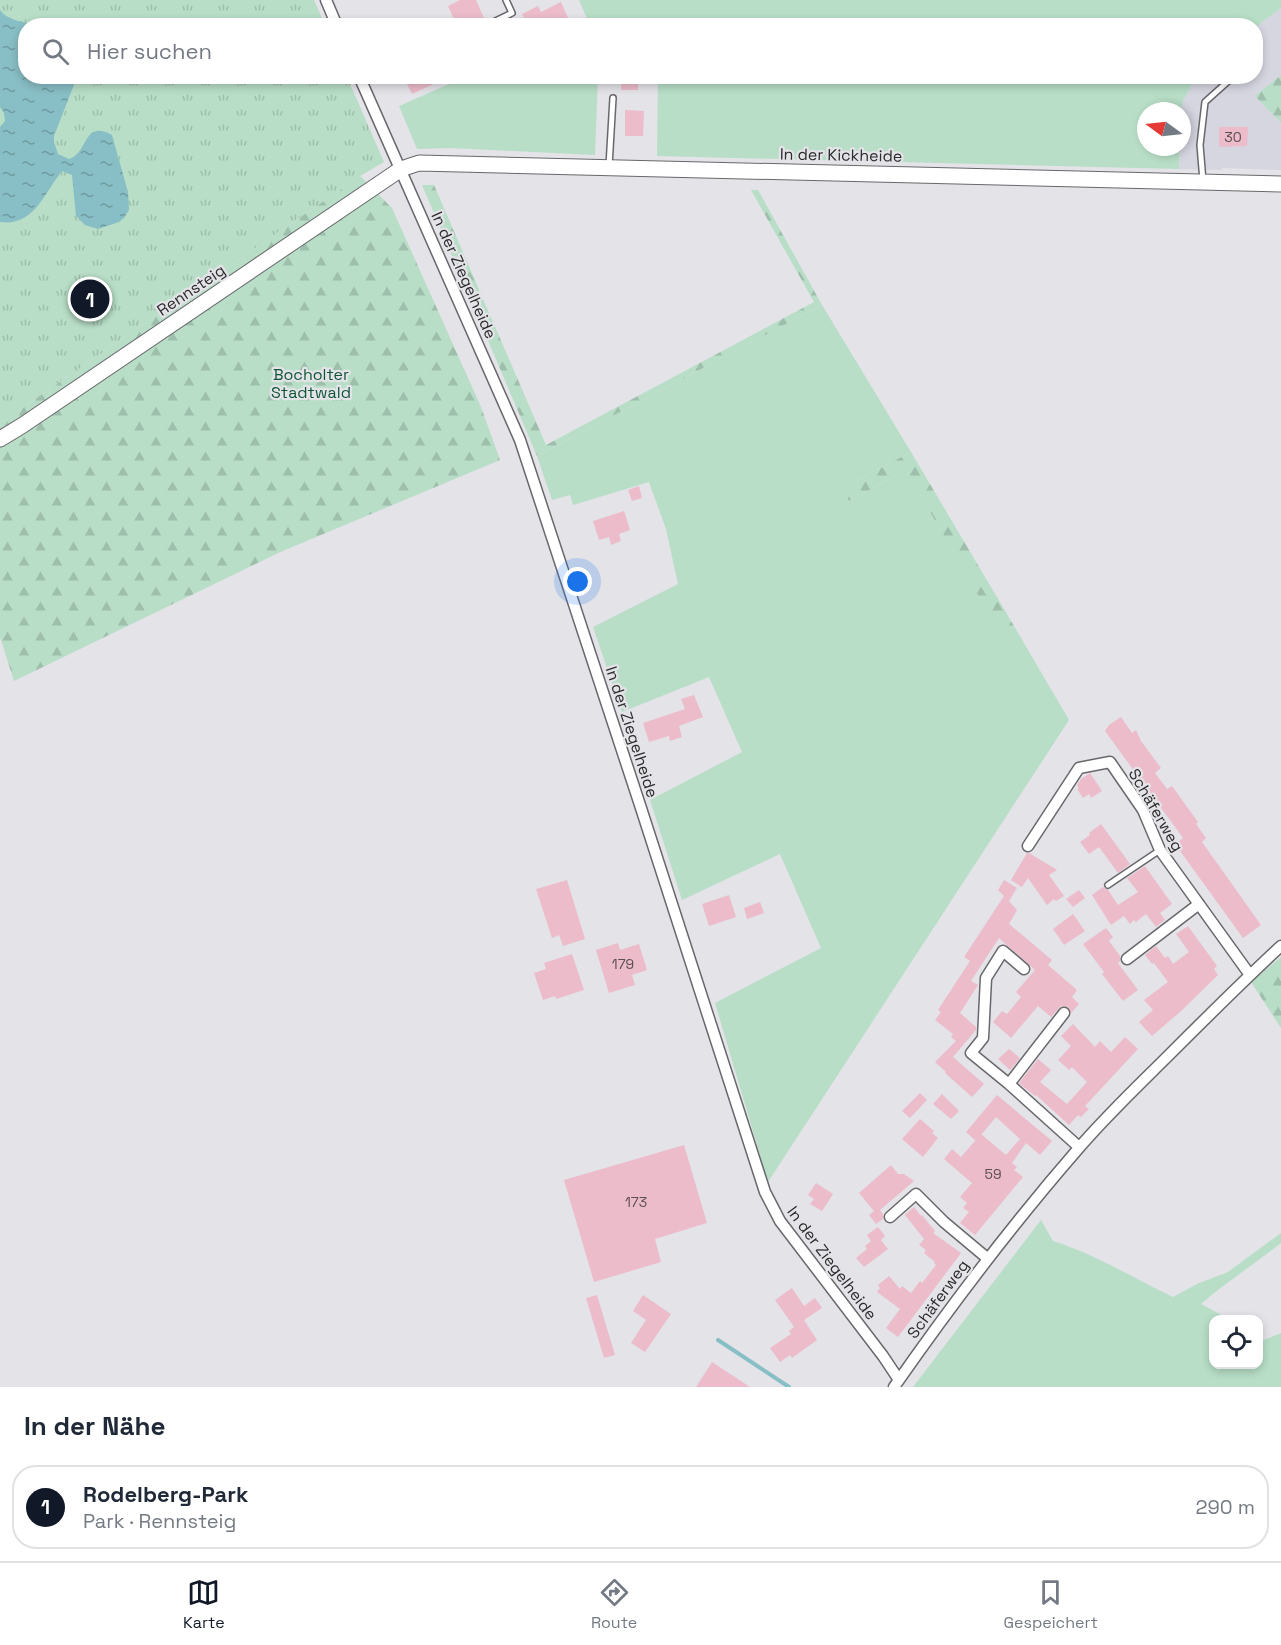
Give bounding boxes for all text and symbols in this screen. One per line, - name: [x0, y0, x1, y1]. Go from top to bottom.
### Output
- search box: [18, 18, 1263, 84]
- icon: search: [39, 35, 72, 68]
- text: Hier suchen: [87, 37, 212, 65]
- north arrow: [1137, 102, 1191, 156]
- house number: 30: [1224, 128, 1242, 146]
- street label: In der Kickheide: [780, 143, 902, 167]
- street label: In der Ziegelheide: [427, 208, 501, 342]
- street label: Rennsteig: [153, 259, 229, 321]
- pin: 1: [70, 276, 110, 322]
- park label: Bocholter Stadtwald: [271, 364, 351, 403]
- your location: [563, 567, 592, 596]
- street label: In der Ziegelheide: [601, 664, 663, 800]
- street label: Schäferweg: [1124, 765, 1188, 855]
- house number: 179: [612, 955, 634, 973]
- house number: 59: [985, 1165, 1001, 1183]
- house number: 173: [625, 1193, 647, 1211]
- street label: In der Ziegelheide: [782, 1202, 882, 1324]
- street label: Schäferweg: [902, 1255, 974, 1343]
- map controls: [1209, 1315, 1263, 1369]
- button: locate: [1209, 1315, 1263, 1369]
- text: In der Nähe: [24, 1409, 165, 1443]
- text: Rodelberg-Park: [83, 1480, 248, 1508]
- text: 1: [41, 1494, 50, 1520]
- text: 290 m: [1196, 1494, 1255, 1520]
- text: Park · Rennsteig: [83, 1508, 236, 1534]
- tab: Karte: [183, 1576, 225, 1633]
- tab: Route: [591, 1576, 637, 1633]
- tab: Gespeichert: [1003, 1576, 1098, 1633]

